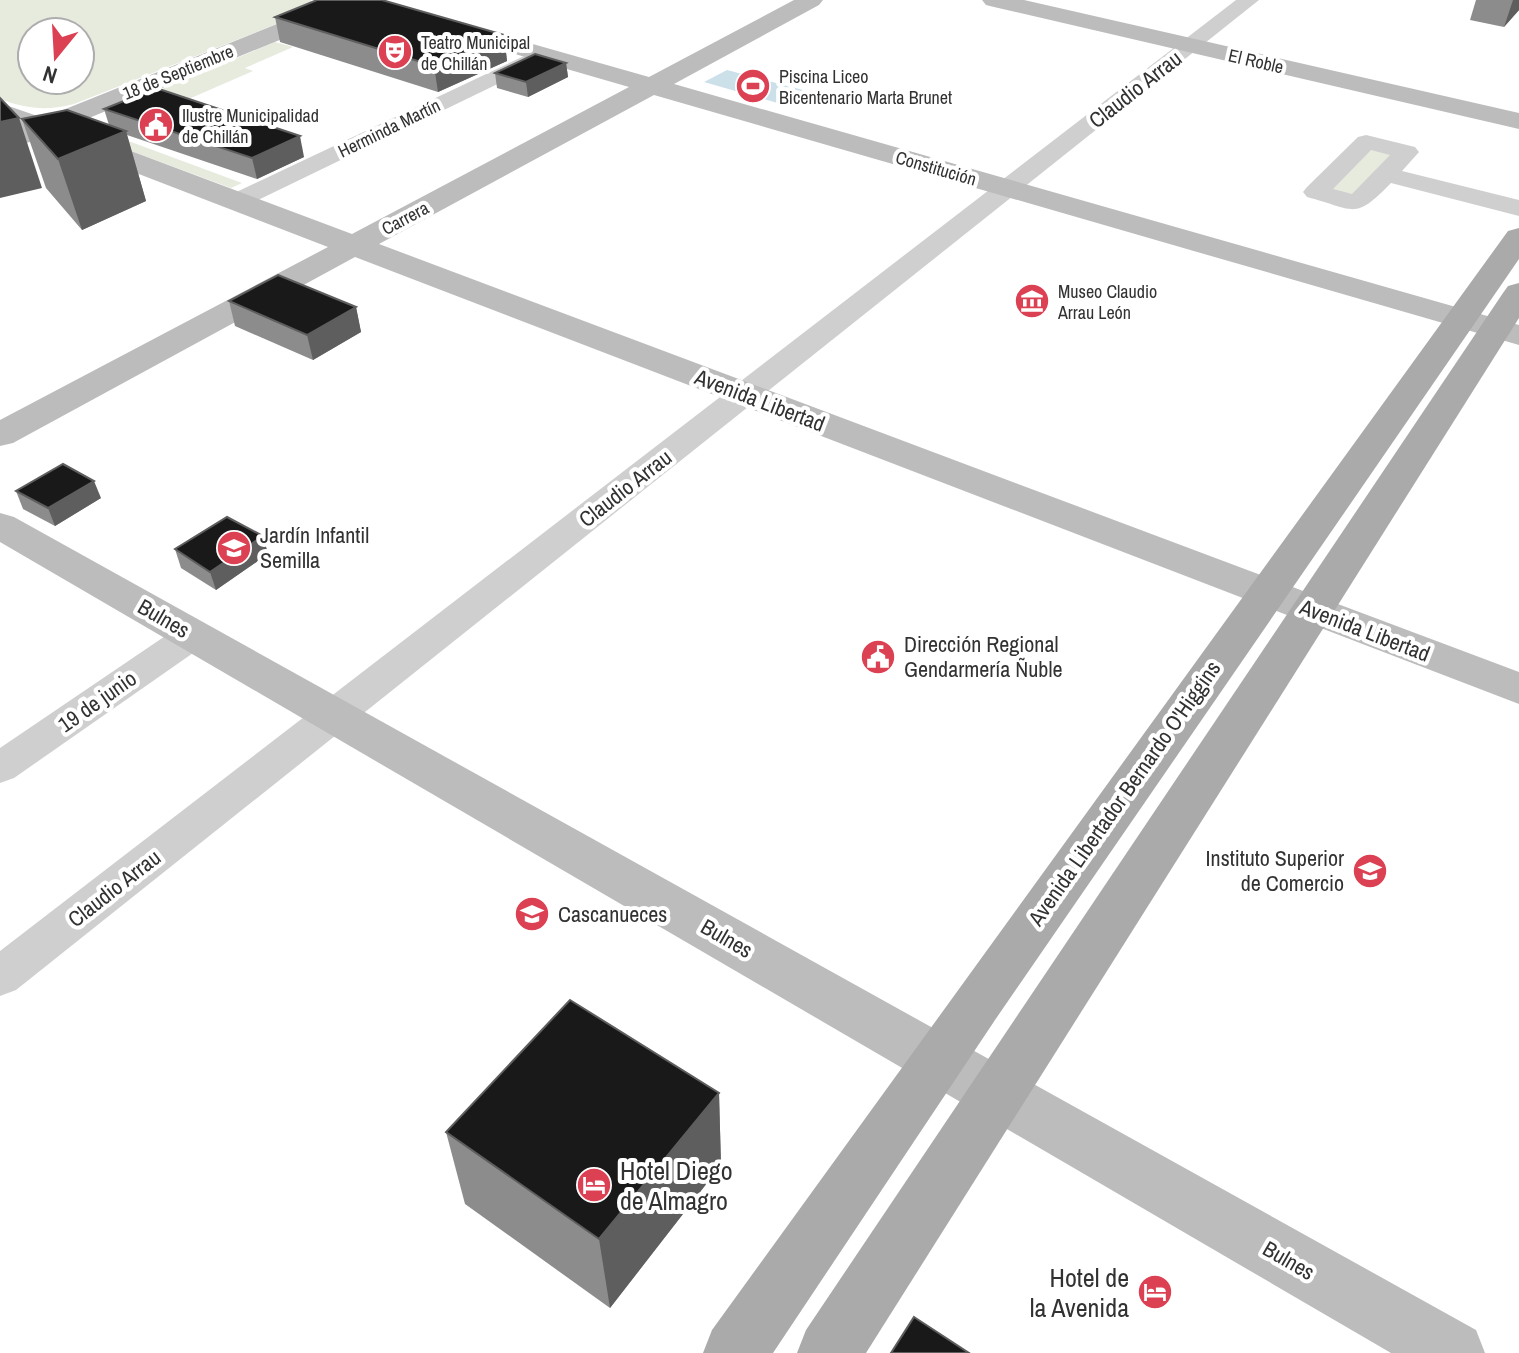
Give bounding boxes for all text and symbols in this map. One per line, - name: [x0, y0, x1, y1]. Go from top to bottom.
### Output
- north arrow: [16, 16, 96, 96]
- place label: Teatro Municipal de Chillán: [421, 30, 530, 76]
- theatre icon: Teatro Municipal de Chillán: [376, 33, 414, 71]
- street label: 18 de Septiembre: [119, 38, 237, 106]
- street label: Claudio Arrau: [1082, 43, 1188, 135]
- street label: El Roble: [1226, 43, 1286, 79]
- text: N: [39, 59, 61, 91]
- place label: Piscina Liceo Bicentenario Marta Brunet: [779, 64, 952, 110]
- sports icon: Piscina Liceo Bicentenario Marta Brunet: [734, 67, 772, 105]
- street label: Herminda Martín: [334, 92, 444, 164]
- place label: Ilustre Municipalidad de Chillán: [182, 103, 319, 149]
- public building icon: Ilustre Municipalidad de Chillán: [137, 106, 175, 144]
- street label: Constitución: [893, 145, 979, 191]
- street label: Carrera: [377, 195, 433, 241]
- place label: Museo Claudio Arrau León: [1057, 279, 1157, 325]
- museum icon: Museo Claudio Arrau León: [1013, 282, 1051, 320]
- street label: Avenida Libertad: [690, 361, 829, 439]
- street label: Claudio Arrau: [572, 442, 678, 534]
- place label: Jardín Infantil Semilla: [260, 520, 369, 575]
- school or university icon: Jardín Infantil Semilla: [215, 529, 253, 567]
- street label: Bulnes: [133, 591, 195, 645]
- street label: Avenida Libertad: [1295, 591, 1434, 669]
- place label: Dirección Regional Gendarmería Ñuble: [904, 629, 1062, 684]
- public building icon: Dirección Regional Gendarmería Ñuble: [859, 638, 897, 676]
- street label: Avenida Libertador Bernardo O'Higgins: [1020, 655, 1227, 932]
- street label: 19 de junio: [52, 663, 142, 739]
- street label: Claudio Arrau: [61, 842, 167, 934]
- place label: Instituto Superior de Comercio: [1206, 843, 1344, 898]
- school or university icon: Instituto Superior de Comercio: [1351, 852, 1389, 890]
- school or university icon: Cascanueces: [513, 895, 551, 933]
- place label: Cascanueces: [558, 899, 667, 929]
- street label: Bulnes: [696, 911, 758, 965]
- place label: Hotel Diego de Almagro: [620, 1153, 733, 1218]
- hotel icon: Hotel Diego de Almagro: [575, 1166, 613, 1204]
- street label: Bulnes: [1258, 1233, 1320, 1287]
- place label: Hotel de la Avenida: [1030, 1260, 1129, 1325]
- hotel icon: Hotel de la Avenida: [1136, 1273, 1174, 1311]

